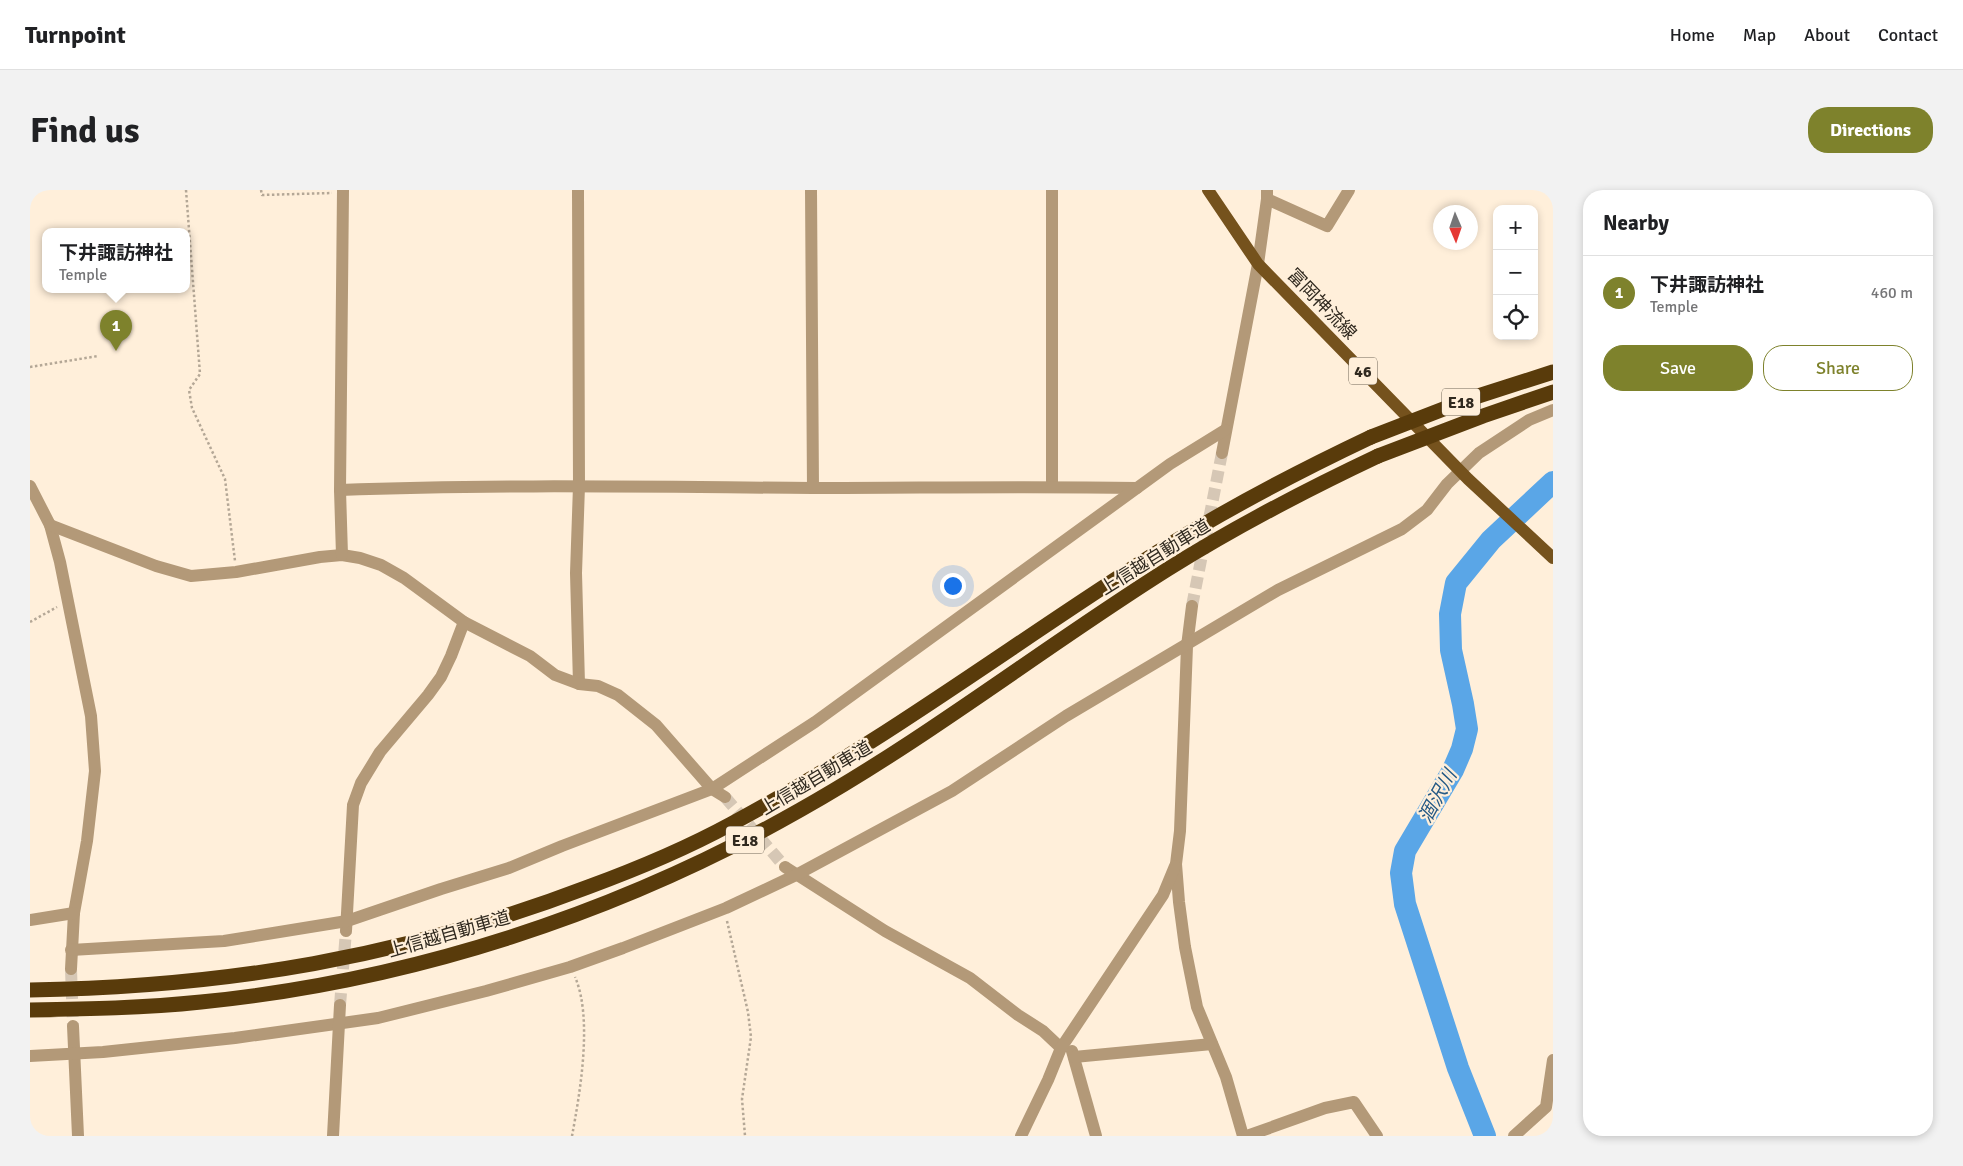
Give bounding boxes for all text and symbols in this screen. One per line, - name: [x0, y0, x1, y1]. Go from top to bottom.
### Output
- text: Turnpoint: [25, 20, 126, 50]
- text: Home: [1670, 24, 1715, 46]
- text: Map: [1743, 24, 1776, 46]
- text: About: [1804, 24, 1850, 46]
- text: Contact: [1878, 24, 1938, 46]
- button: Directions: [1808, 107, 1933, 153]
- text: Find us: [30, 109, 140, 152]
- north arrow: [1433, 205, 1478, 250]
- map controls: [1493, 205, 1538, 340]
- button: +: [1493, 205, 1538, 250]
- text: Nearby: [1603, 210, 1669, 236]
- popup: [42, 228, 190, 293]
- text: 下井諏訪神社: [59, 241, 173, 265]
- button: −: [1493, 250, 1538, 295]
- street label: 富岡神流線: [1283, 264, 1361, 344]
- text: Temple: [59, 265, 107, 285]
- text: 下井諏訪神社: [1650, 273, 1764, 297]
- text: 1: [1615, 283, 1623, 303]
- text: 460 m: [1871, 283, 1913, 303]
- button: locate: [1493, 295, 1538, 340]
- text: Temple: [1650, 297, 1698, 317]
- pin: 1: [100, 310, 132, 351]
- button: Save: [1603, 345, 1753, 391]
- button: Share: [1763, 345, 1913, 391]
- road number: 46: [1349, 358, 1377, 385]
- road number: E18: [1442, 388, 1480, 416]
- street label: 上信越自動車道: [1096, 514, 1214, 600]
- your location: [940, 573, 966, 599]
- street label: 上信越自動車道: [756, 736, 876, 820]
- water label: 涸沢川: [1414, 764, 1463, 827]
- road number: E18: [726, 826, 764, 854]
- street label: 上信越自動車道: [385, 906, 513, 962]

